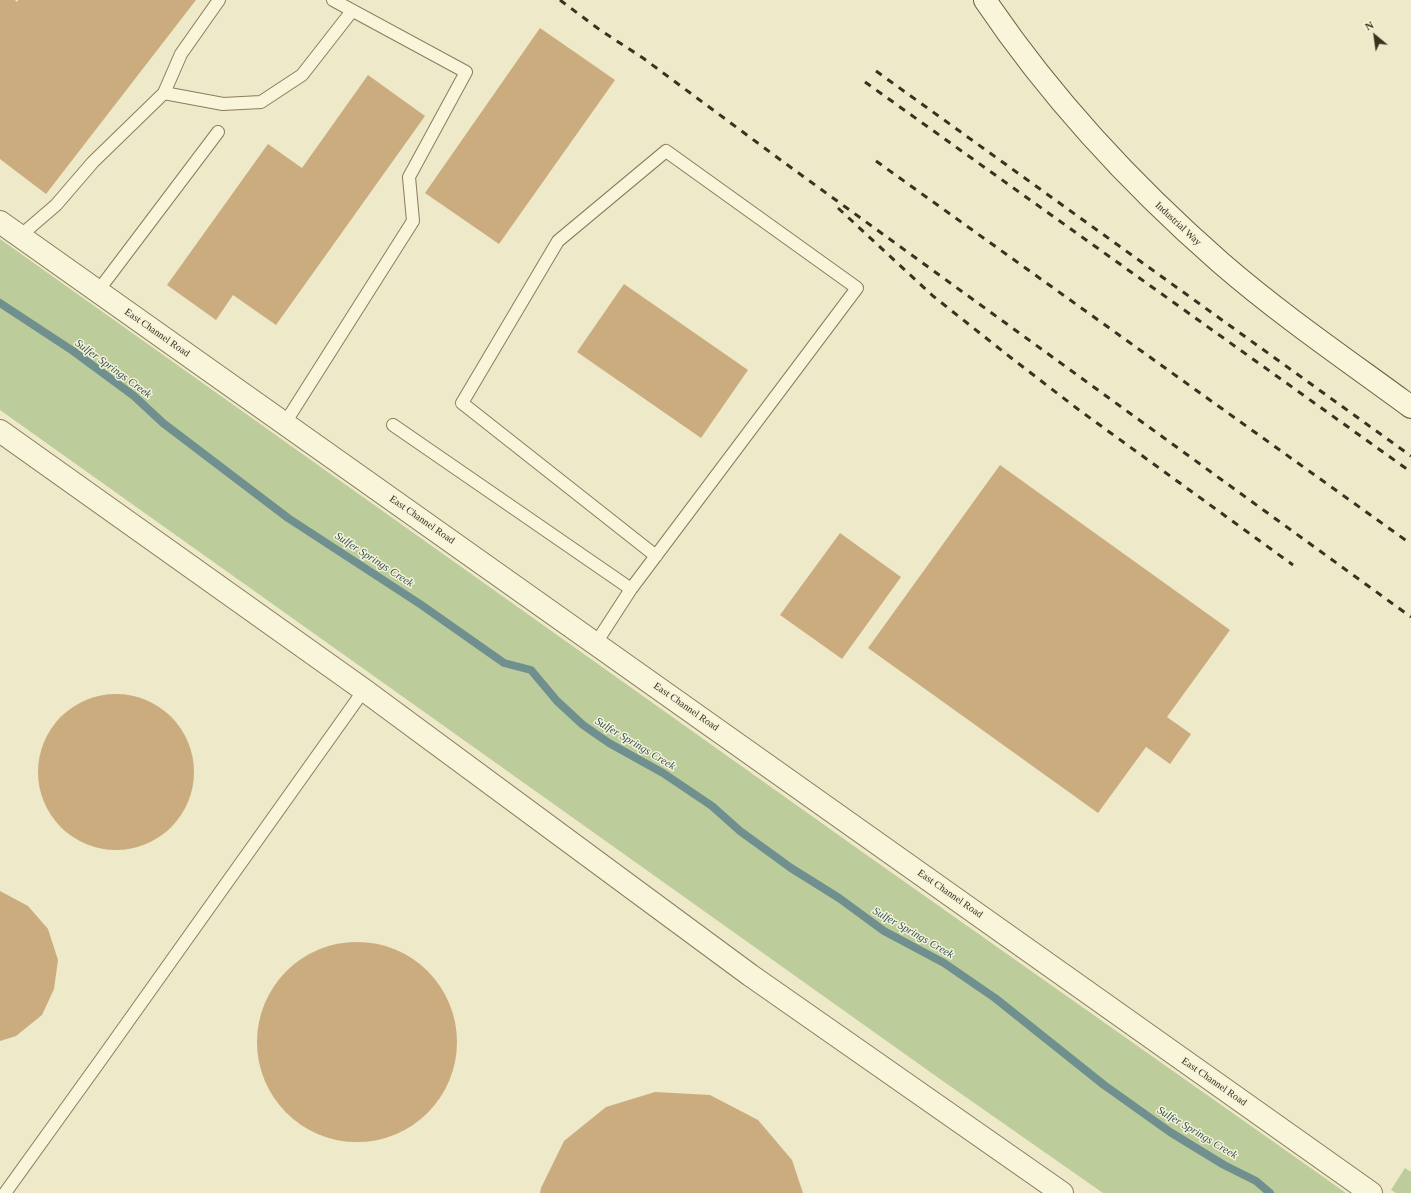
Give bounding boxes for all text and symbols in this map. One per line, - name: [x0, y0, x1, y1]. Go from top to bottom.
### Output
- north arrow: [1355, 16, 1395, 56]
- text: N: [1363, 18, 1376, 33]
- street label: Industrial Way: [1152, 200, 1204, 248]
- street label: East Channel Road: [122, 306, 192, 360]
- water label: Sulfer Springs Creek: [72, 337, 154, 401]
- street label: East Channel Road: [387, 493, 457, 547]
- water label: Sulfer Springs Creek: [332, 530, 416, 590]
- street label: East Channel Road: [651, 680, 721, 734]
- water label: Sulfer Springs Creek: [592, 715, 678, 773]
- street label: East Channel Road: [915, 867, 985, 921]
- water label: Sulfer Springs Creek: [870, 904, 956, 962]
- street label: East Channel Road: [1179, 1055, 1249, 1109]
- water label: Sulfer Springs Creek: [1154, 1104, 1240, 1162]

